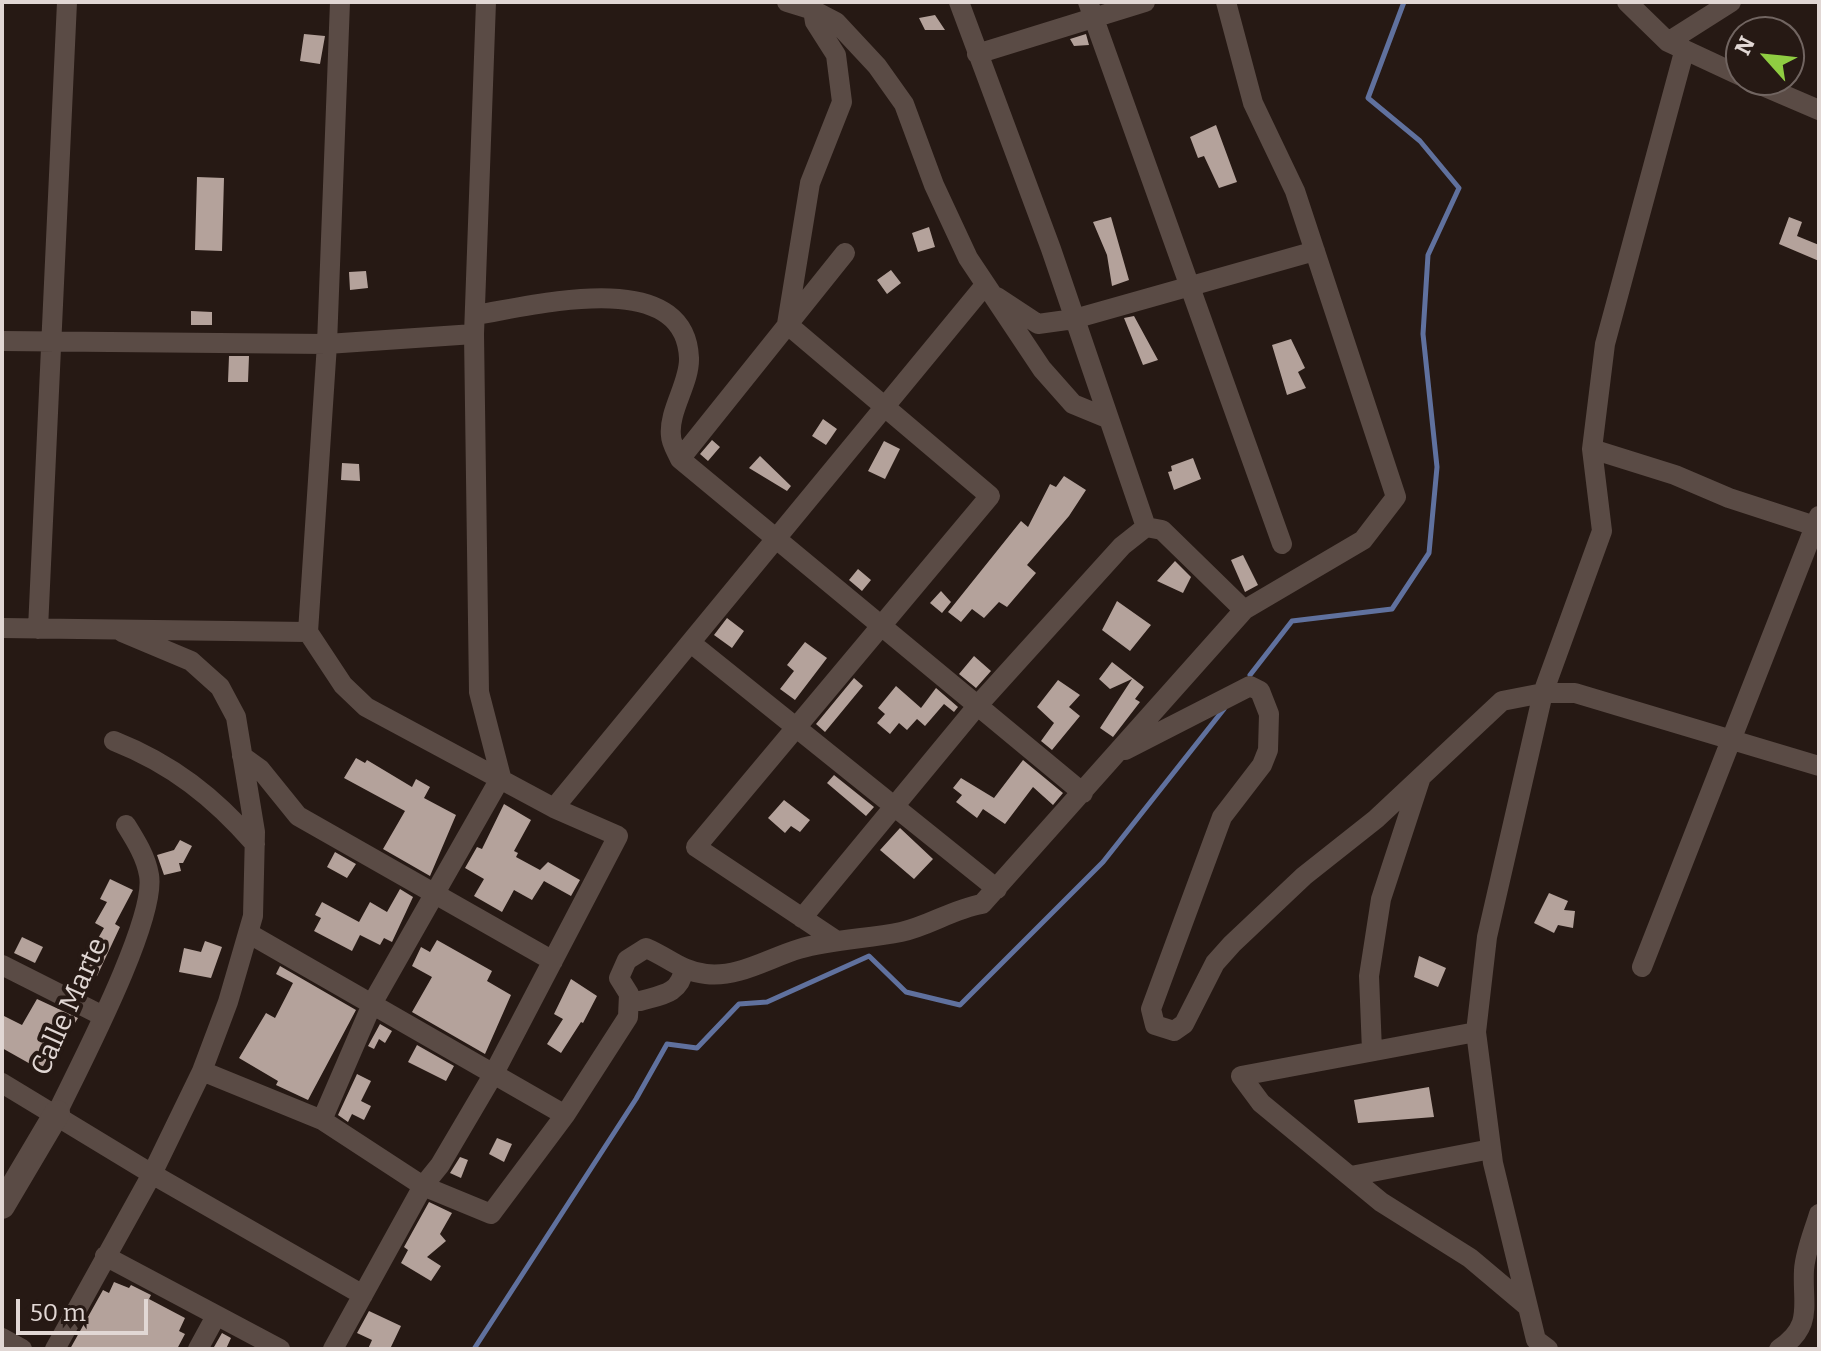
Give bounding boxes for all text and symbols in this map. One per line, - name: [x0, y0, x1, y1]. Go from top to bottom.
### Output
- north arrow: [1725, 16, 1805, 96]
- text: N: [1729, 32, 1761, 59]
- street label: Calle Marte: [25, 933, 115, 1081]
- scale bar: [20, 1283, 152, 1333]
- text: 50 m: [30, 1299, 86, 1327]

